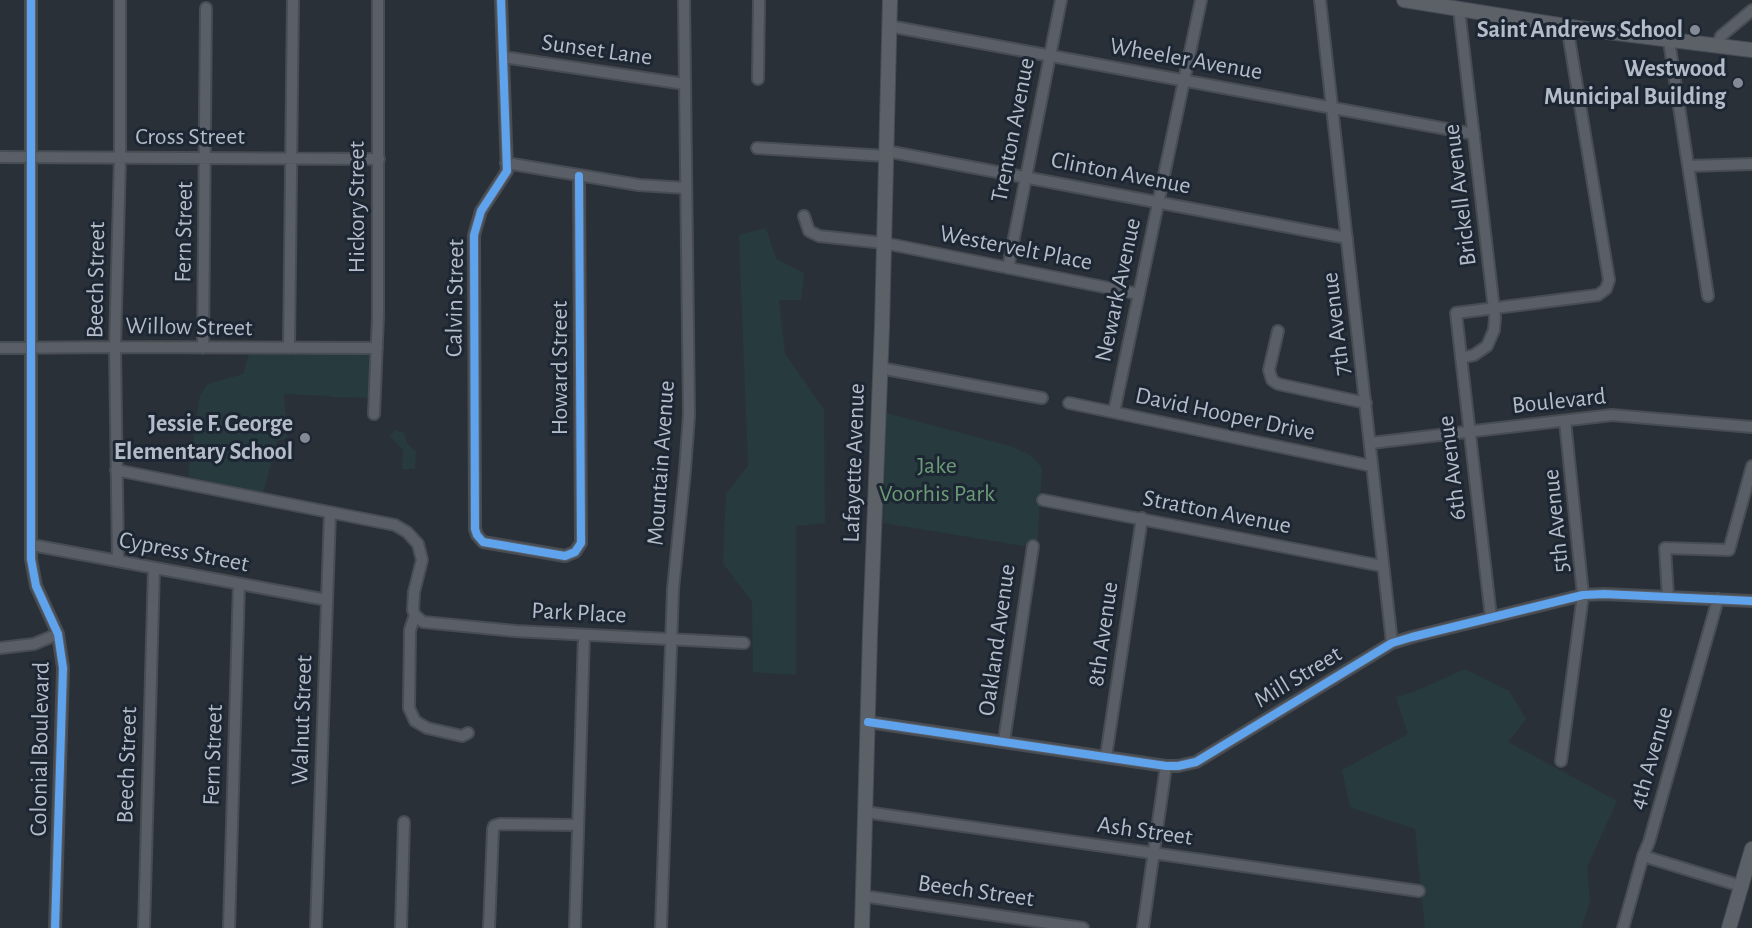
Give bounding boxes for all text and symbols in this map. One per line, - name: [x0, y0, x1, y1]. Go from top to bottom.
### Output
- place label: Saint Andrews School: [1477, 16, 1683, 44]
- marker: Saint Andrews School: [1688, 23, 1702, 37]
- street label: Sunset Lane: [540, 28, 654, 72]
- street label: Wheeler Avenue: [1107, 31, 1265, 87]
- street label: Trenton Avenue: [985, 55, 1041, 205]
- place label: Westwood Municipal Building: [1544, 55, 1726, 111]
- marker: Westwood Municipal Building: [1731, 76, 1745, 90]
- street label: Brickell Avenue: [1437, 122, 1483, 268]
- street label: Cross Street: [135, 123, 245, 151]
- street label: Hickory Street: [343, 141, 371, 273]
- street label: Clinton Avenue: [1049, 145, 1193, 201]
- street label: Fern Street: [169, 181, 199, 283]
- street label: Newark Avenue: [1089, 215, 1147, 365]
- street label: Westervelt Place: [937, 219, 1095, 277]
- street label: Beech Street: [81, 221, 111, 339]
- street label: Calvin Street: [440, 239, 470, 357]
- street label: 7th Avenue: [1315, 271, 1357, 377]
- street label: Howard Street: [546, 301, 574, 435]
- street label: Willow Street: [125, 311, 253, 343]
- street label: Mountain Avenue: [641, 379, 681, 547]
- street label: David Hooper Drive: [1132, 381, 1318, 447]
- street label: Boulevard: [1511, 382, 1607, 420]
- street label: Lafayette Avenue: [837, 383, 871, 543]
- place label: Jessie F. George Elementary School: [114, 410, 293, 466]
- street label: 6th Avenue: [1431, 414, 1473, 522]
- marker: Jessie F. George Elementary School: [298, 431, 312, 445]
- park label: Jake Voorhis Park: [879, 452, 995, 508]
- street label: 5th Avenue: [1536, 468, 1576, 574]
- street label: Stratton Avenue: [1140, 484, 1294, 540]
- street label: Cypress Street: [117, 525, 251, 579]
- street label: Oakland Avenue: [972, 562, 1022, 718]
- street label: 8th Avenue: [1081, 580, 1125, 688]
- street label: Park Place: [531, 596, 627, 630]
- street label: Mill Street: [1249, 640, 1347, 714]
- street label: Walnut Street: [285, 655, 319, 785]
- street label: Colonial Boulevard: [24, 661, 56, 837]
- street label: 4th Avenue: [1623, 703, 1679, 813]
- street label: Fern Street: [197, 704, 229, 806]
- street label: Beech Street: [111, 706, 143, 824]
- street label: Ash Street: [1096, 810, 1194, 852]
- street label: Beech Street: [916, 869, 1036, 913]

